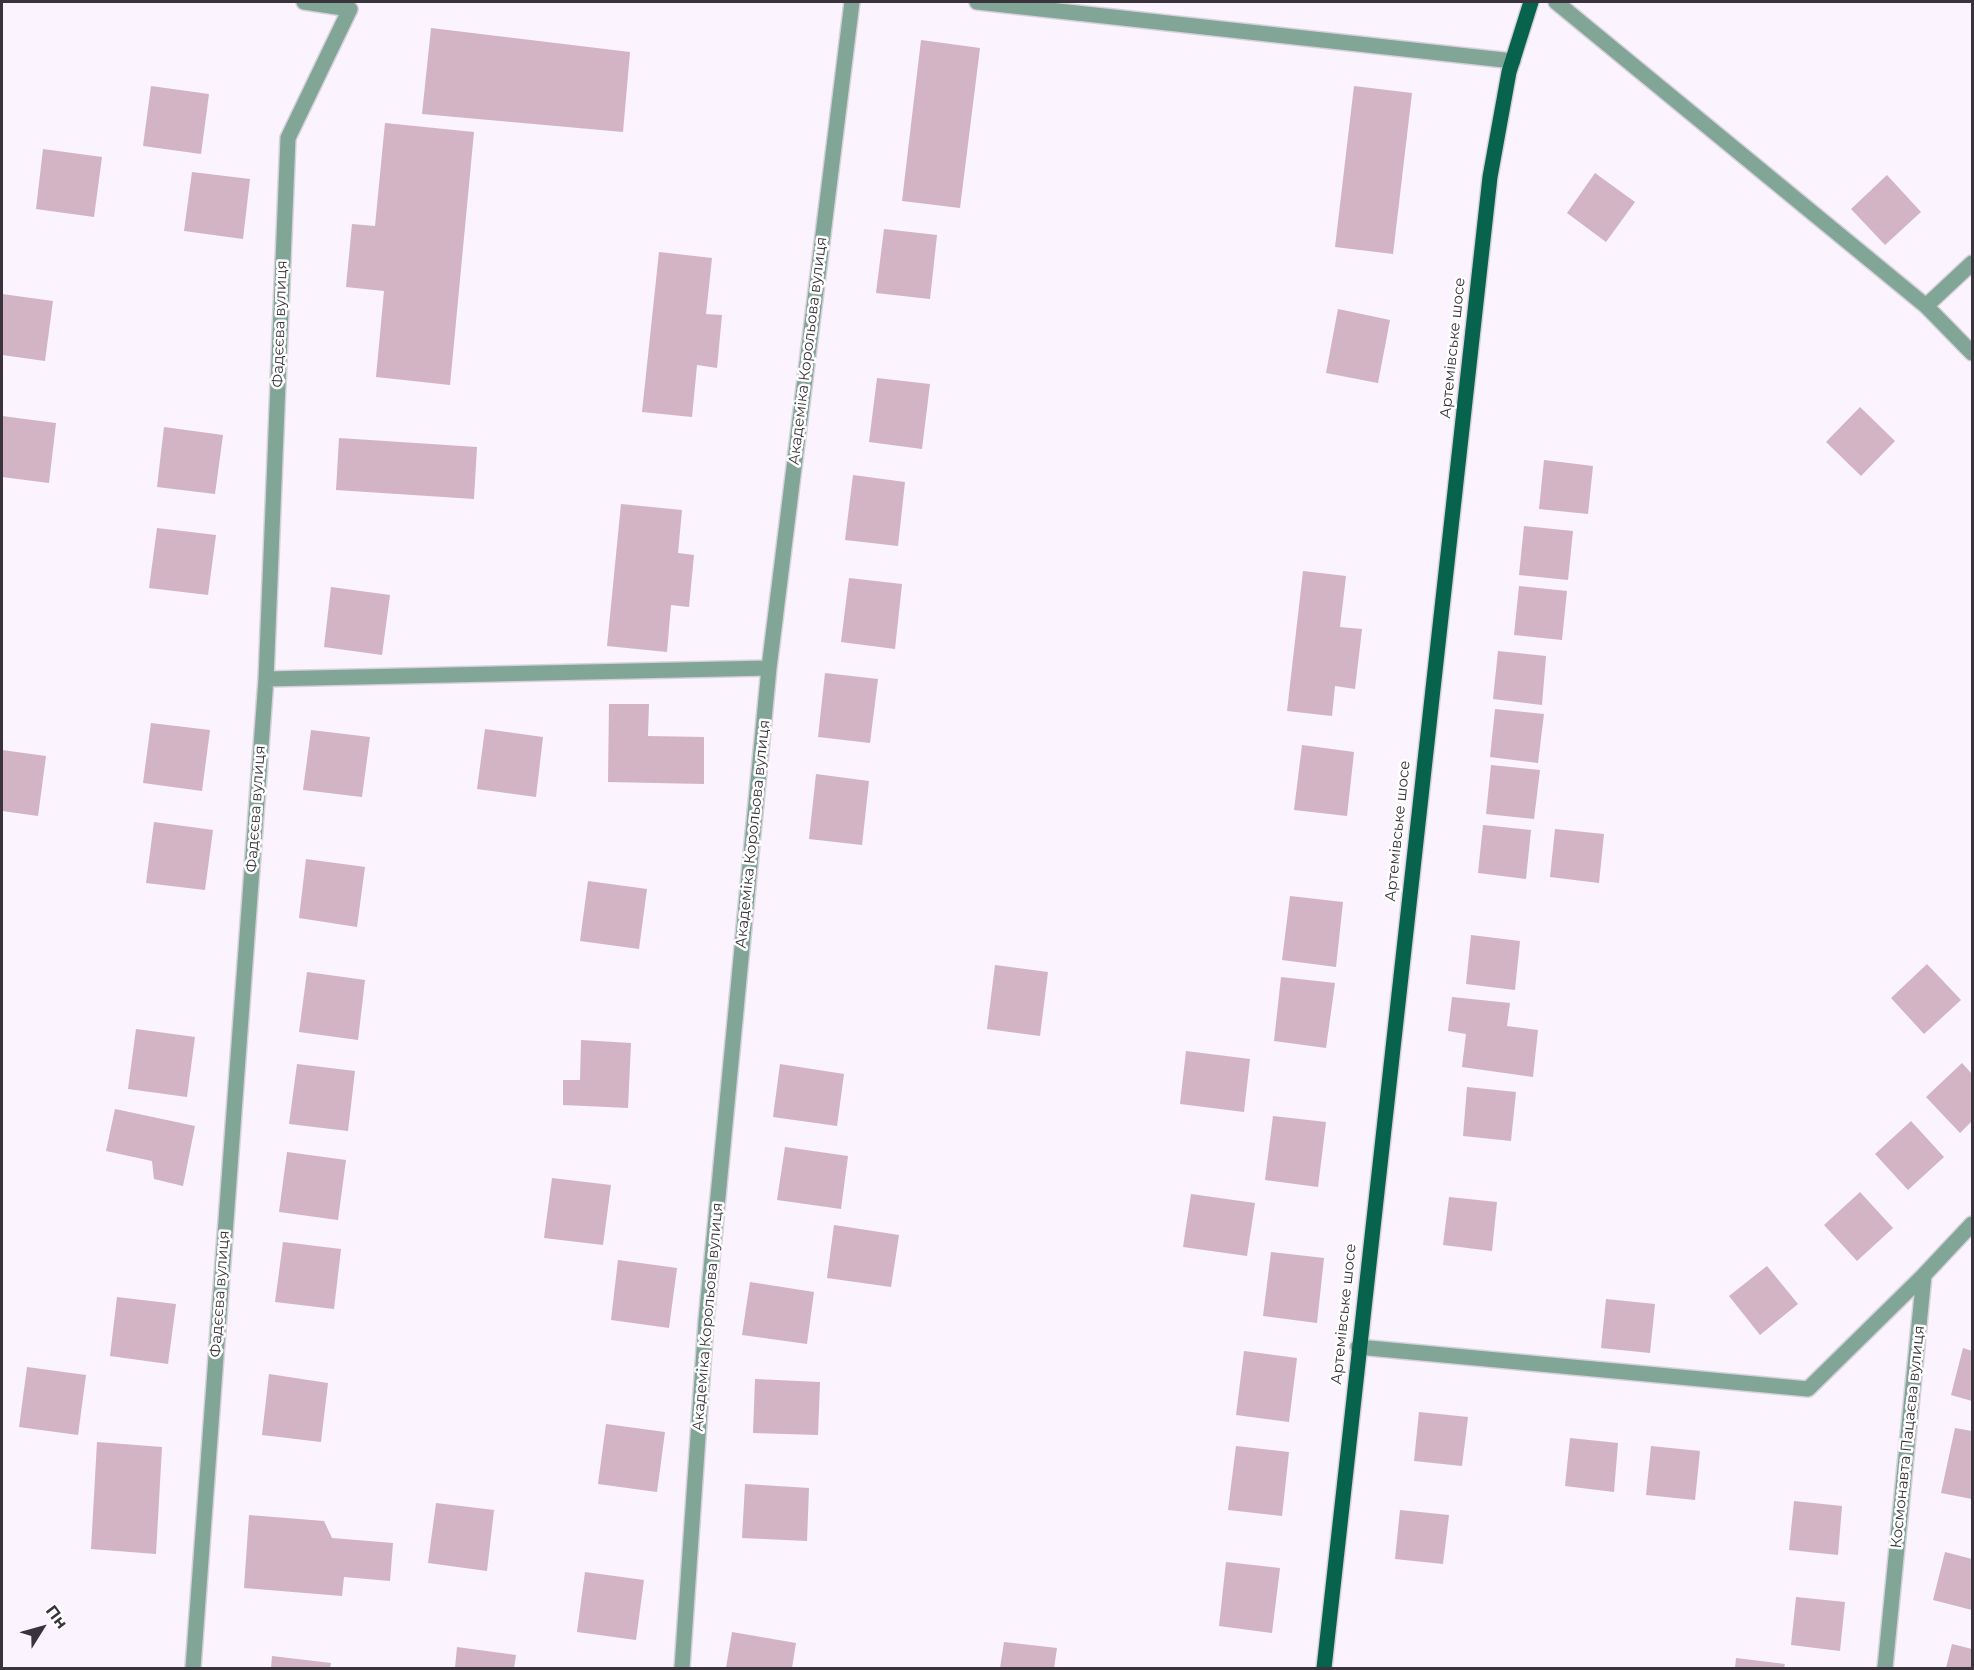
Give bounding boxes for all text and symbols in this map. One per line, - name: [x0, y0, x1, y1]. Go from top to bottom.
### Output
- street label: Академіка Корольова вулиця: [785, 236, 831, 466]
- street label: Фадєєва вулиця: [269, 260, 291, 388]
- street label: Артемівське шосе: [1437, 277, 1469, 419]
- street label: Академіка Корольова вулиця: [732, 719, 774, 949]
- street label: Фадєєва вулиця: [243, 745, 269, 873]
- street label: Артемівське шосе: [1382, 760, 1414, 902]
- street label: Академіка Корольова вулиця: [689, 1202, 727, 1432]
- street label: Фадєєва вулиця: [207, 1230, 233, 1358]
- street label: Артемівське шосе: [1328, 1243, 1360, 1385]
- street label: Космонавта Пацаєва вулиця: [1887, 1325, 1929, 1549]
- north arrow: [12, 1598, 72, 1658]
- text: Пн: [42, 1602, 72, 1632]

